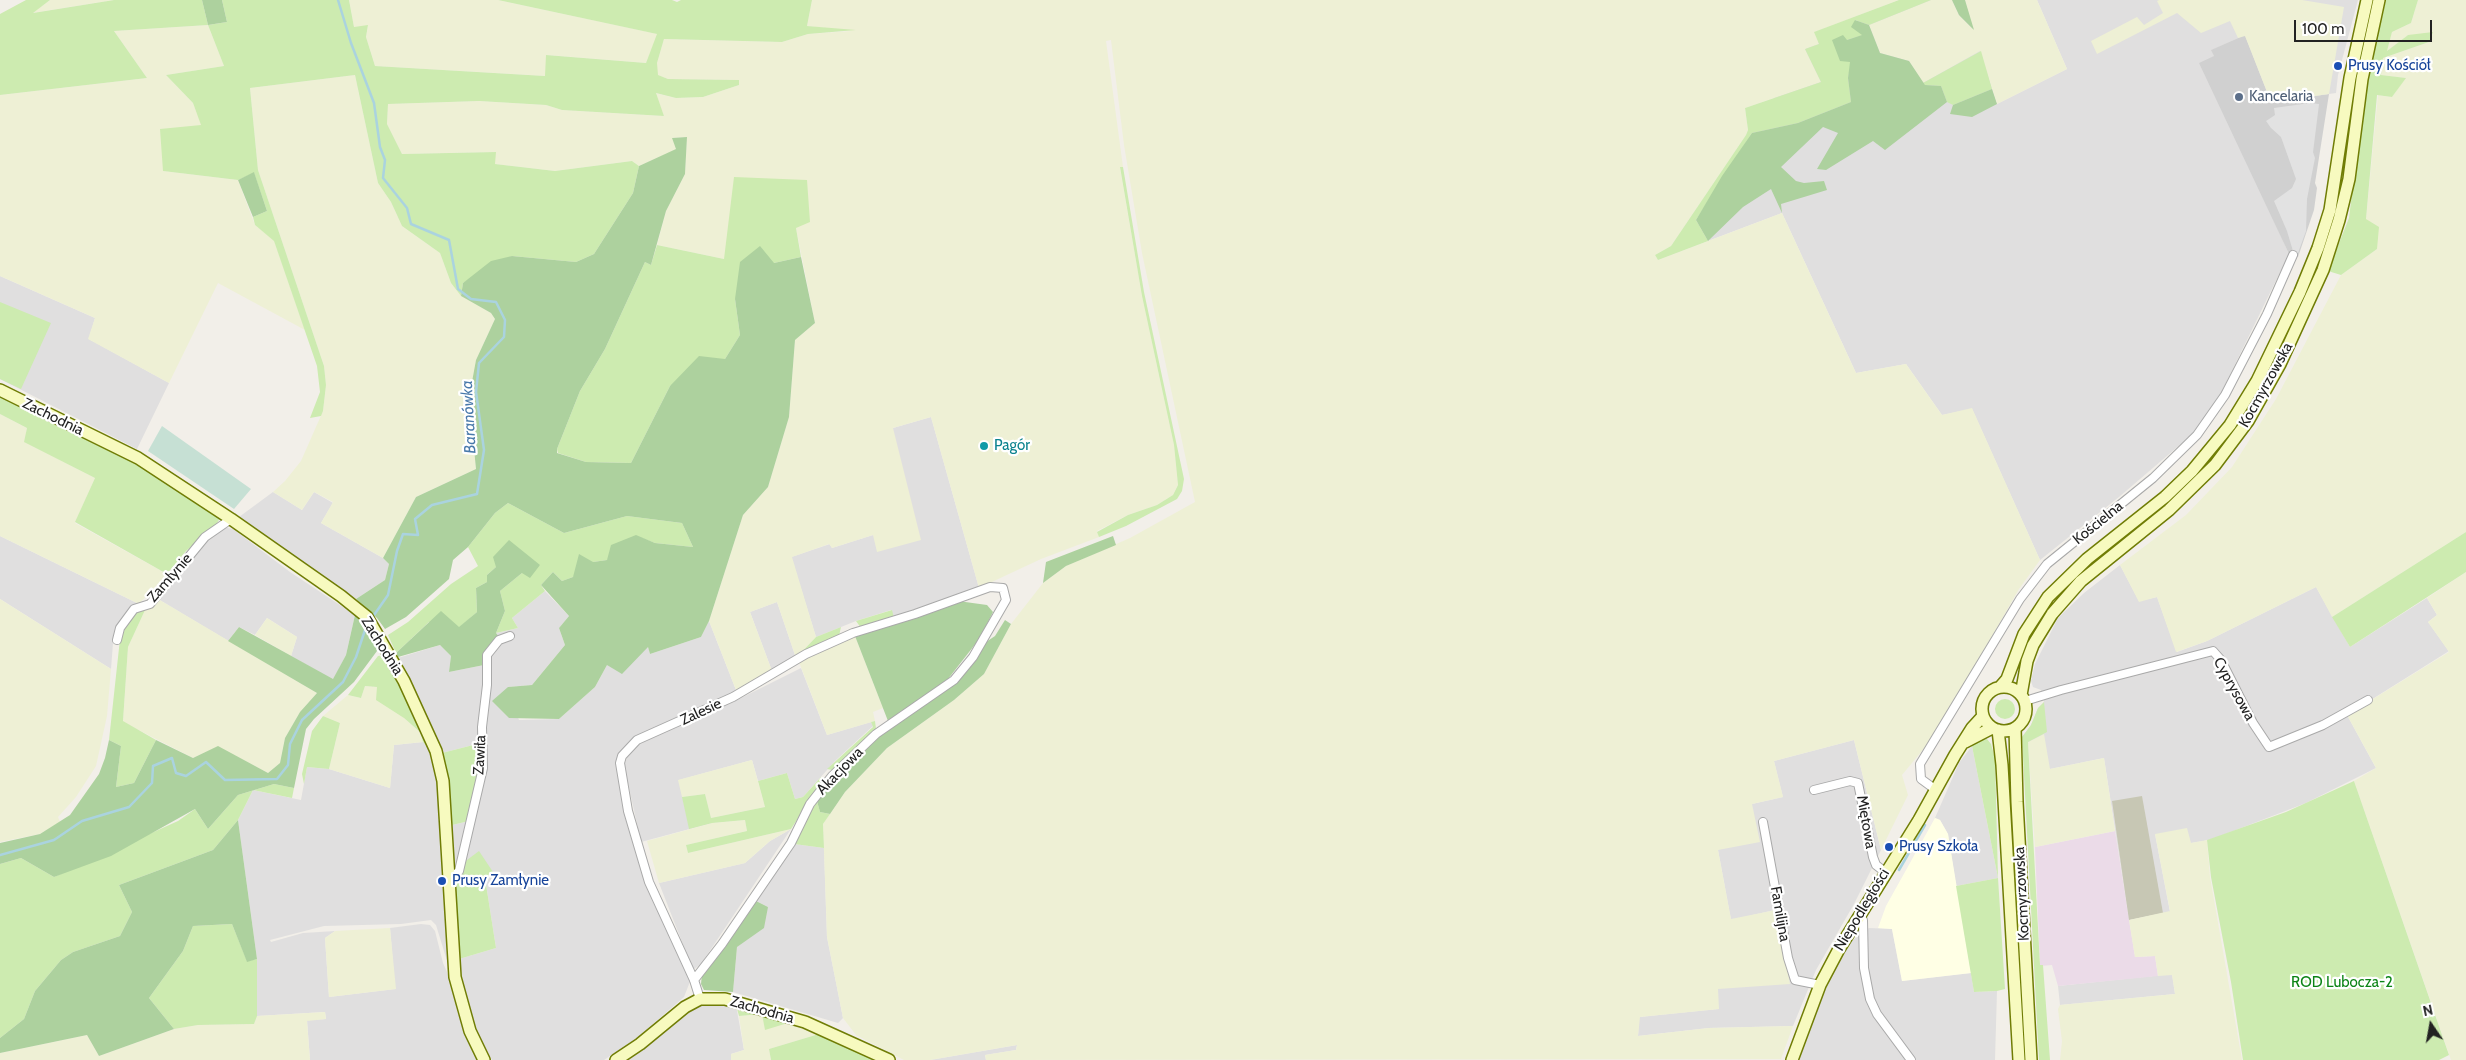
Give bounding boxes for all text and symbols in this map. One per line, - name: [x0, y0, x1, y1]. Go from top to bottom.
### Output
- scale bar: [2296, 10, 2434, 42]
- text: 100 m: [2302, 20, 2344, 38]
- place label: Prusy Kościół: [2348, 57, 2430, 75]
- marker: Prusy Kościół: [2332, 60, 2344, 72]
- place label: Kancelaria: [2249, 88, 2313, 106]
- marker: Kancelaria: [2233, 91, 2245, 103]
- street label: Kocmyrzowska: [2235, 339, 2297, 431]
- water label: Baranówka: [457, 380, 481, 454]
- street label: Zachodnia: [20, 395, 86, 439]
- place label: Pagór: [994, 437, 1030, 455]
- marker: Pagór: [978, 440, 990, 452]
- street label: Kościelna: [2069, 497, 2127, 549]
- street label: Zamłynie: [144, 550, 196, 606]
- street label: Zachodnia: [357, 613, 407, 679]
- street label: Cyprysowa: [2209, 654, 2259, 724]
- street label: Zalesie: [677, 695, 725, 729]
- street label: Zawiła: [470, 735, 490, 775]
- street label: Akacjowa: [813, 743, 867, 799]
- street label: Miętowa: [1852, 794, 1880, 850]
- place label: Prusy Szkoła: [1899, 838, 1978, 856]
- marker: Prusy Szkoła: [1883, 841, 1895, 853]
- street label: Kocmyrzowska: [2011, 846, 2033, 942]
- street label: Niepodległości: [1830, 866, 1894, 954]
- place label: Prusy Zamłynie: [452, 872, 549, 890]
- marker: Prusy Zamłynie: [436, 875, 448, 887]
- street label: Familijna: [1766, 885, 1794, 943]
- park label: ROD Lubocza-2: [2291, 974, 2393, 992]
- street label: Zachodnia: [728, 992, 796, 1028]
- north arrow: [2406, 1000, 2456, 1050]
- text: N: [2421, 1000, 2435, 1020]

